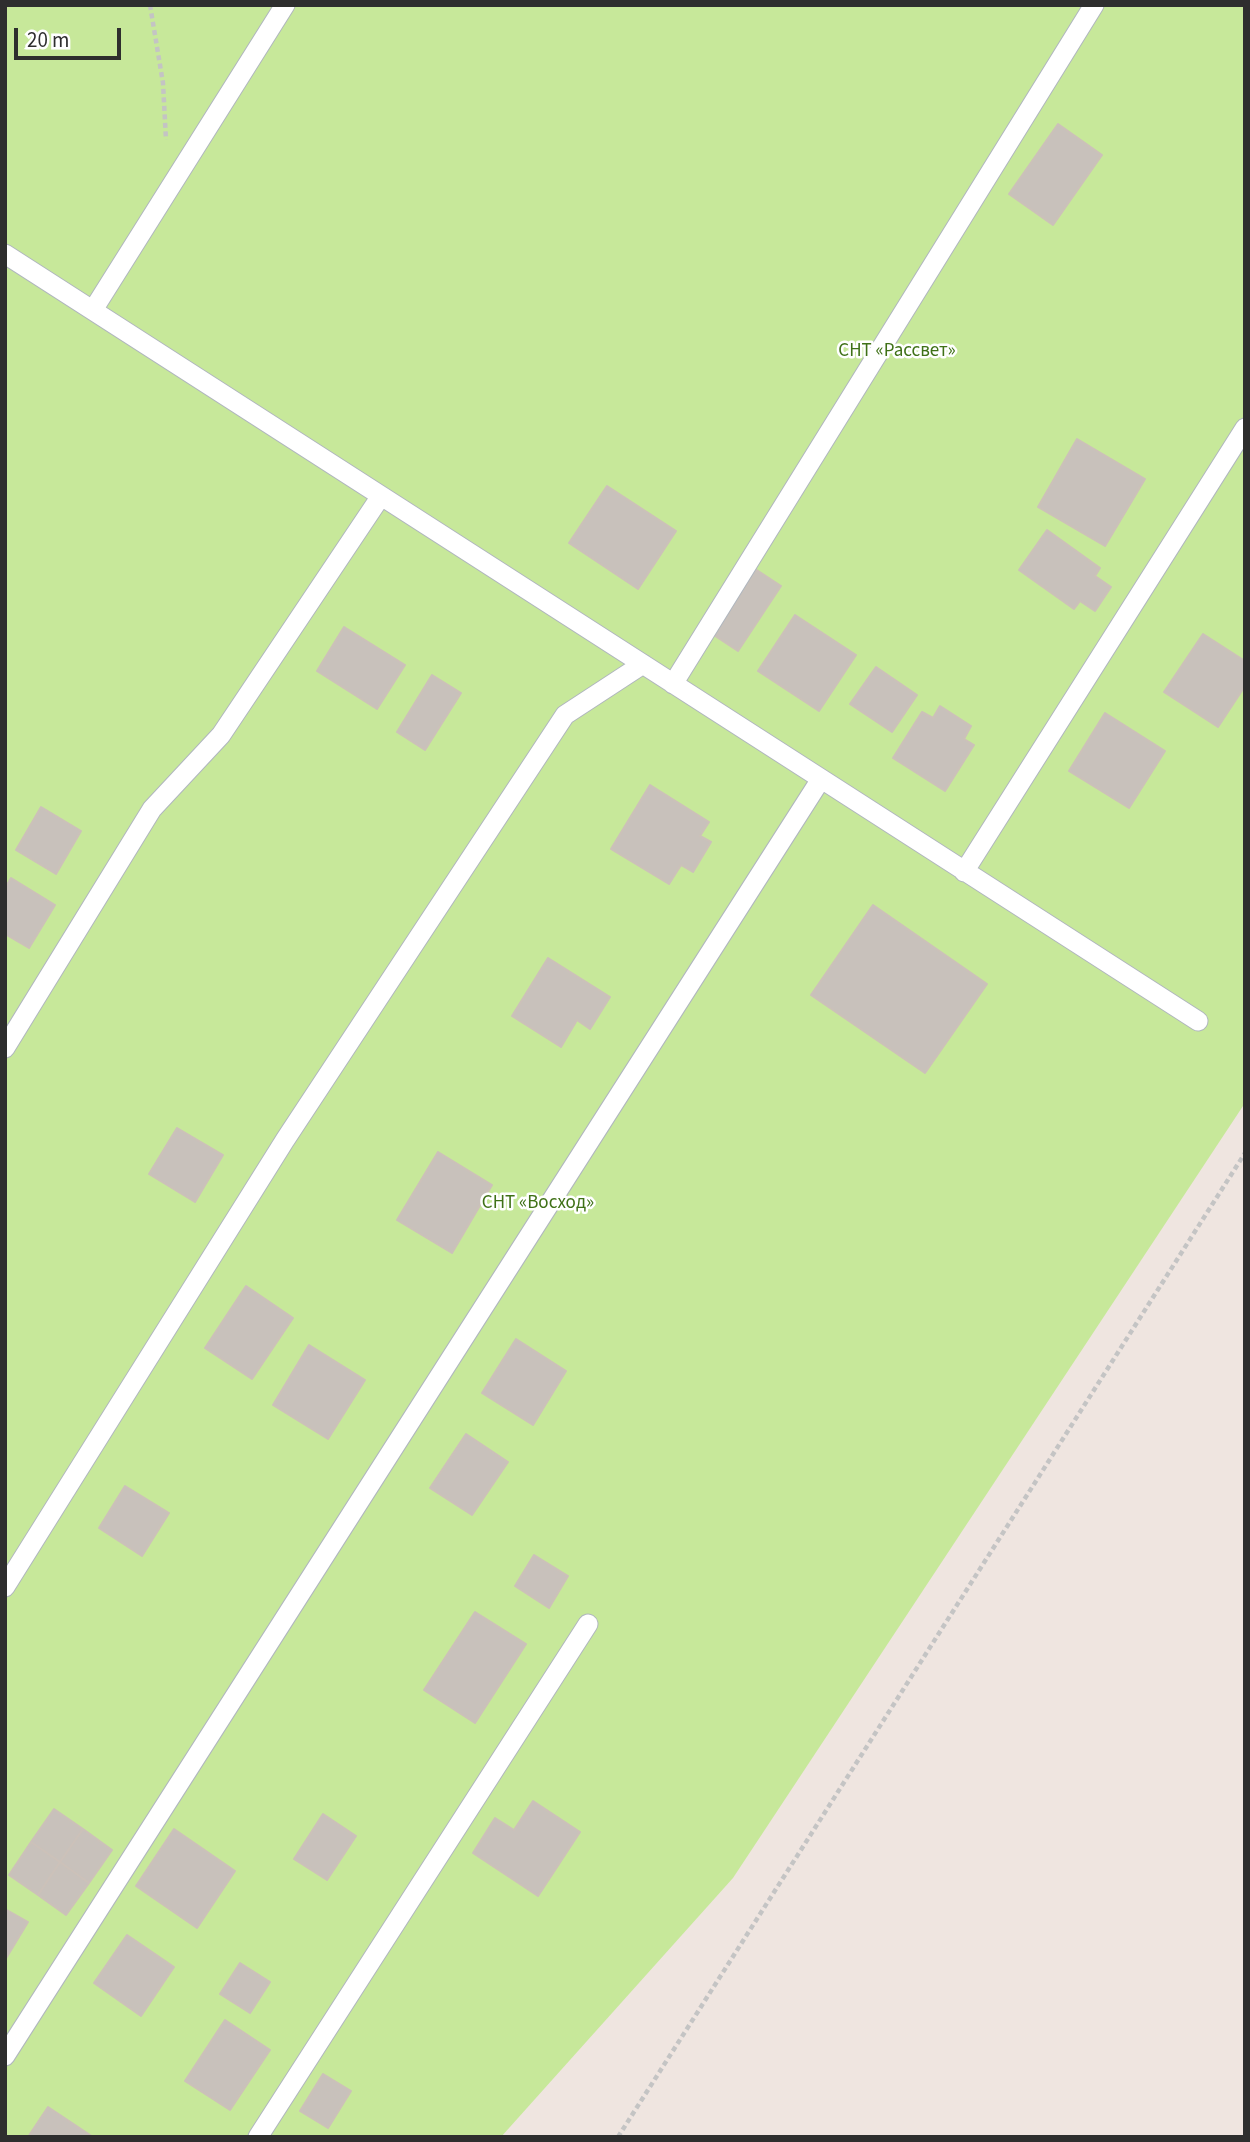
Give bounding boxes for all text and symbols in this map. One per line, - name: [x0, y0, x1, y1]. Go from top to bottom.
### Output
- scale bar: [18, 14, 124, 58]
- text: 20 m: [27, 25, 69, 55]
- park label: СНТ «Рассвет»: [838, 341, 956, 363]
- park label: СНТ «Восход»: [482, 1193, 594, 1215]

